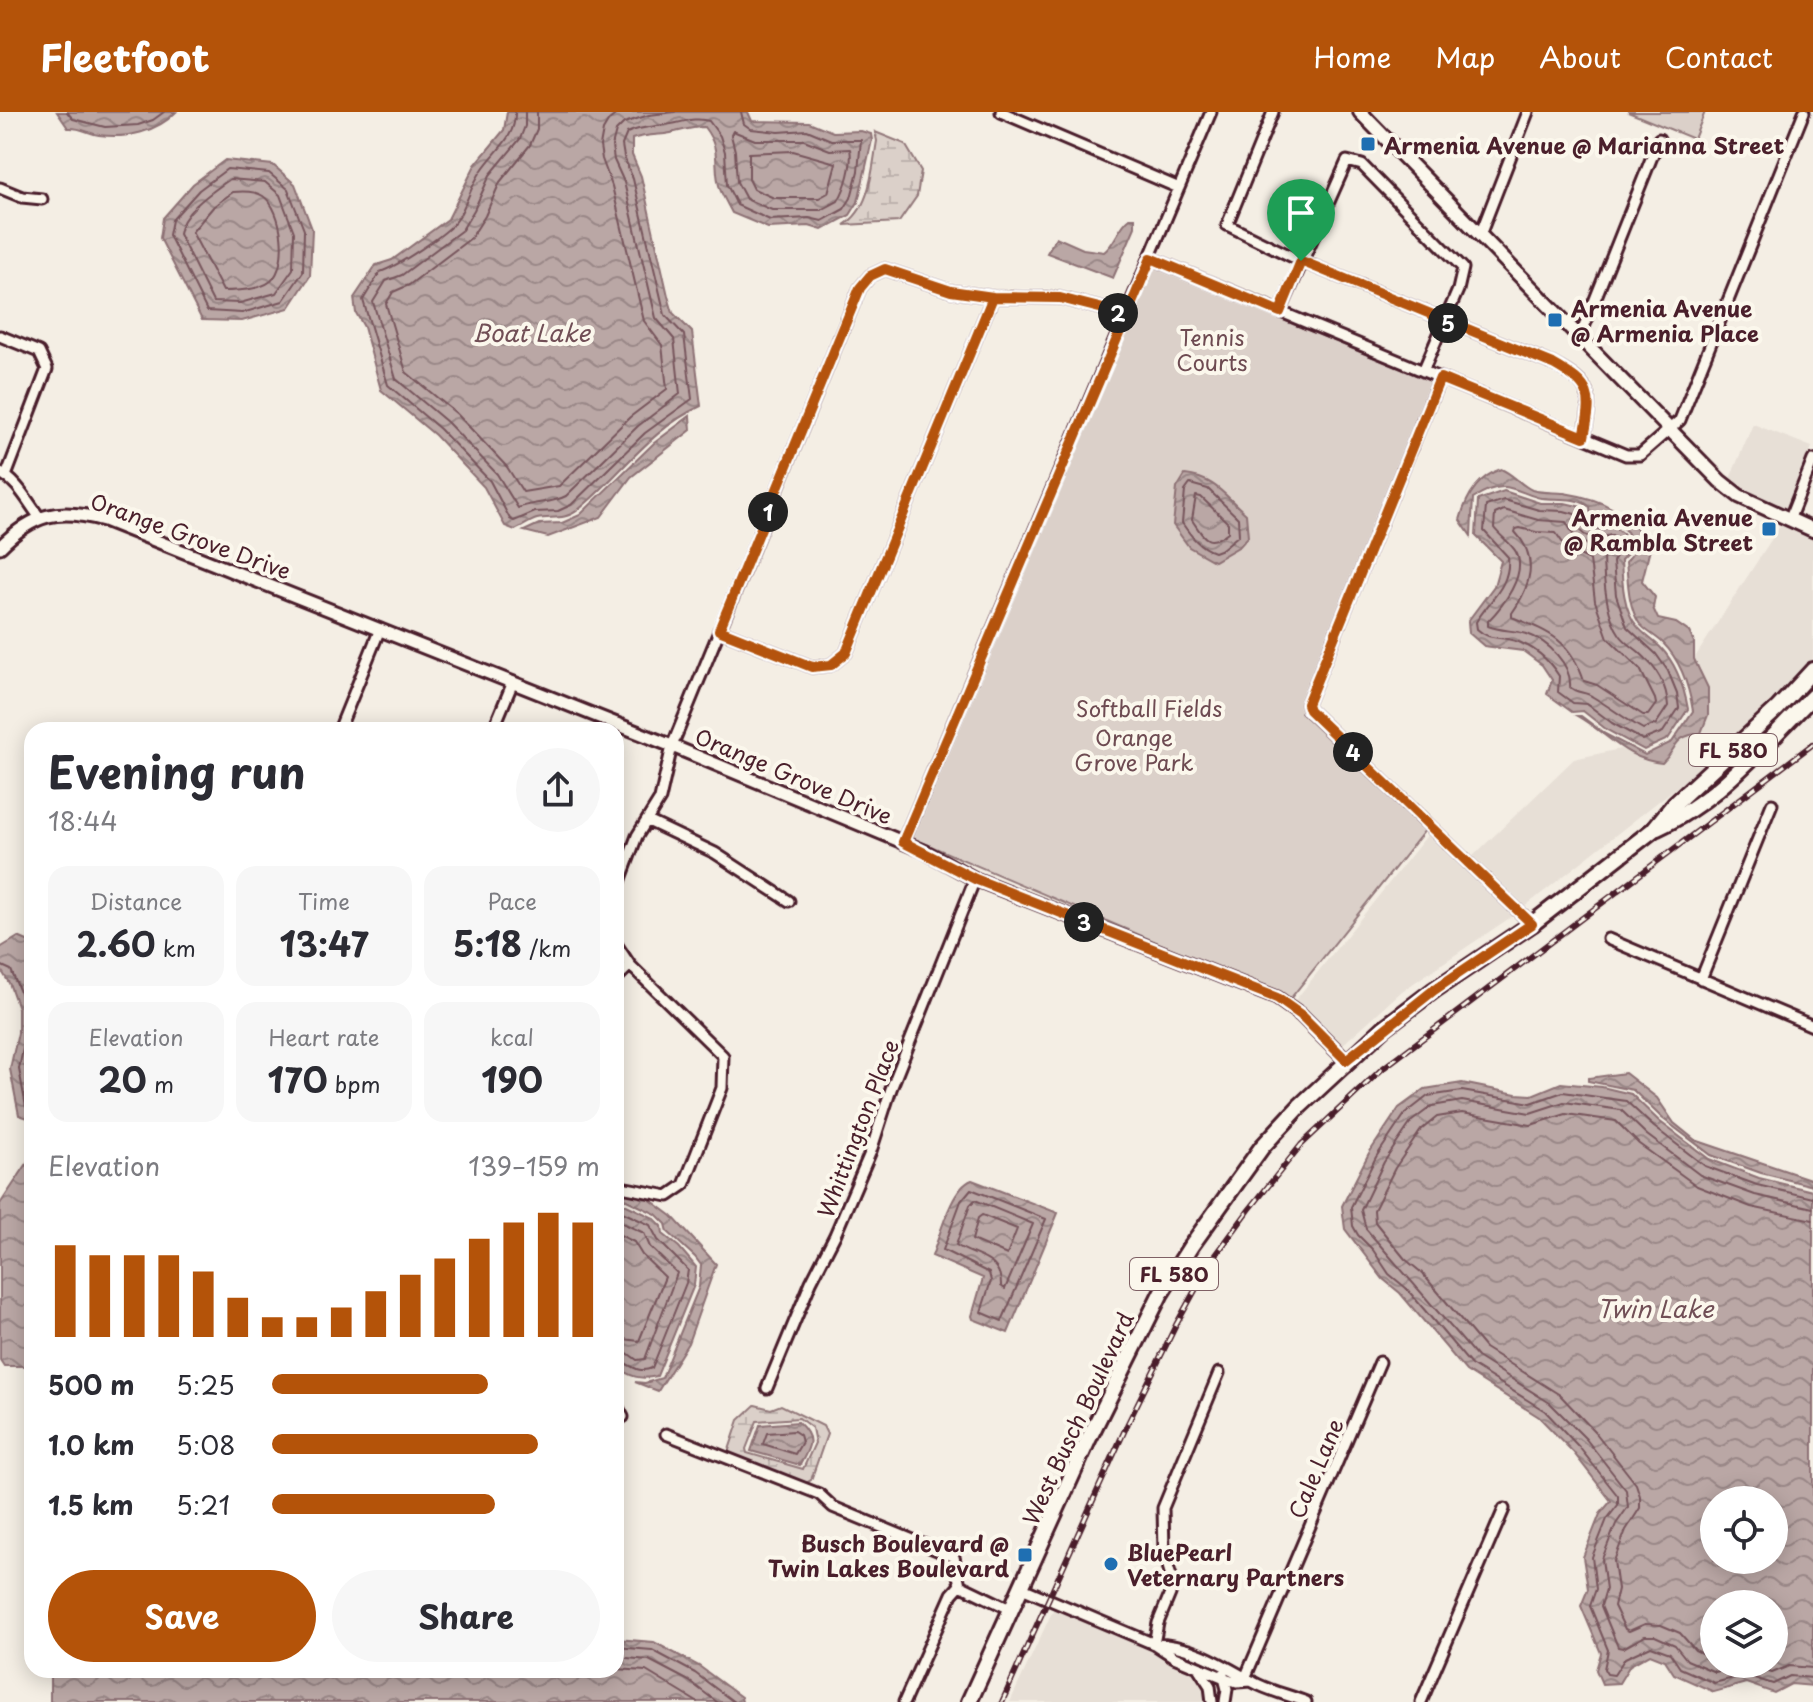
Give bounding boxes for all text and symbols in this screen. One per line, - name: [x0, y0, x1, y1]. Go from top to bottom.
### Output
- text: Fleetfoot: [40, 28, 210, 85]
- text: Home: [1313, 35, 1391, 78]
- text: Map: [1435, 35, 1495, 78]
- text: About: [1539, 35, 1621, 78]
- text: Contact: [1665, 35, 1773, 78]
- place label: Armenia Avenue @ Marianna Street: [1384, 128, 1785, 161]
- marker: Armenia Avenue @ Marianna Street: [1359, 135, 1377, 153]
- pin: [1267, 179, 1335, 261]
- icon: arrive: [1279, 191, 1323, 235]
- place label: Armenia Avenue @ Armenia Place: [1571, 291, 1759, 349]
- pin: 2: [1098, 293, 1138, 333]
- text: 2: [1110, 296, 1126, 329]
- pin: 5: [1428, 303, 1468, 343]
- text: 5: [1441, 306, 1455, 339]
- marker: Armenia Avenue @ Armenia Place: [1546, 311, 1564, 329]
- water label: Boat Lake: [472, 314, 591, 350]
- park label: Tennis Courts: [1176, 320, 1248, 378]
- street label: Orange Grove Drive: [86, 483, 296, 587]
- pin: 1: [748, 492, 788, 532]
- text: 1: [763, 495, 773, 528]
- place label: Armenia Avenue @ Rambla Street: [1564, 500, 1753, 558]
- marker: Armenia Avenue @ Rambla Street: [1760, 520, 1778, 538]
- park label: Softball Fields: [1076, 691, 1222, 724]
- street label: Orange Grove Drive: [690, 719, 898, 831]
- park label: Orange Grove Park: [1074, 720, 1194, 778]
- pin: 4: [1333, 732, 1373, 772]
- road number: FL 580: [1689, 734, 1777, 766]
- text: 4: [1346, 735, 1360, 768]
- text: Evening run: [48, 738, 306, 804]
- button: share: [516, 748, 600, 832]
- text: 18:44: [48, 801, 118, 840]
- text: Distance: [90, 884, 182, 917]
- text: Time: [298, 884, 350, 917]
- text: Pace: [487, 884, 537, 917]
- pin: 3: [1064, 902, 1104, 942]
- text: 3: [1077, 905, 1091, 938]
- text: 2.60: [76, 917, 156, 969]
- text: 13:47: [279, 917, 369, 969]
- text: 5:18: [453, 917, 522, 969]
- text: km: [156, 931, 196, 964]
- text: /km: [522, 931, 571, 964]
- text: Elevation: [89, 1020, 183, 1053]
- text: Heart rate: [268, 1020, 380, 1053]
- text: kcal: [490, 1020, 534, 1053]
- street label: Whittington Place: [808, 1034, 906, 1222]
- text: 20: [98, 1053, 147, 1105]
- text: 170: [268, 1053, 328, 1105]
- text: 190: [481, 1053, 543, 1105]
- text: m: [147, 1067, 174, 1100]
- text: bpm: [328, 1067, 380, 1100]
- text: Elevation: [48, 1146, 160, 1185]
- text: 139–159 m: [468, 1146, 600, 1185]
- road number: FL 580: [1130, 1258, 1218, 1290]
- water label: Twin Lake: [1596, 1290, 1715, 1326]
- street label: West Busch Boulevard: [1013, 1306, 1141, 1530]
- text: 500 m: [48, 1365, 134, 1404]
- text: 5:25: [176, 1365, 235, 1404]
- street label: Cale Lane: [1279, 1413, 1351, 1523]
- text: 1.0 km: [48, 1425, 135, 1464]
- text: 5:08: [176, 1425, 235, 1464]
- text: 1.5 km: [48, 1485, 134, 1524]
- text: 5:21: [176, 1485, 230, 1524]
- map controls: [1700, 1486, 1788, 1678]
- button: locate: [1700, 1486, 1788, 1574]
- place label: Busch Boulevard @ Twin Lakes Boulevard: [768, 1526, 1009, 1584]
- place label: BluePearl Veternary Partners: [1127, 1535, 1344, 1593]
- marker: Busch Boulevard @ Twin Lakes Boulevard: [1016, 1546, 1034, 1564]
- marker: BluePearl Veternary Partners: [1102, 1555, 1120, 1573]
- button: Save: [48, 1570, 316, 1662]
- button: Share: [332, 1570, 600, 1662]
- button: layers: [1700, 1590, 1788, 1678]

